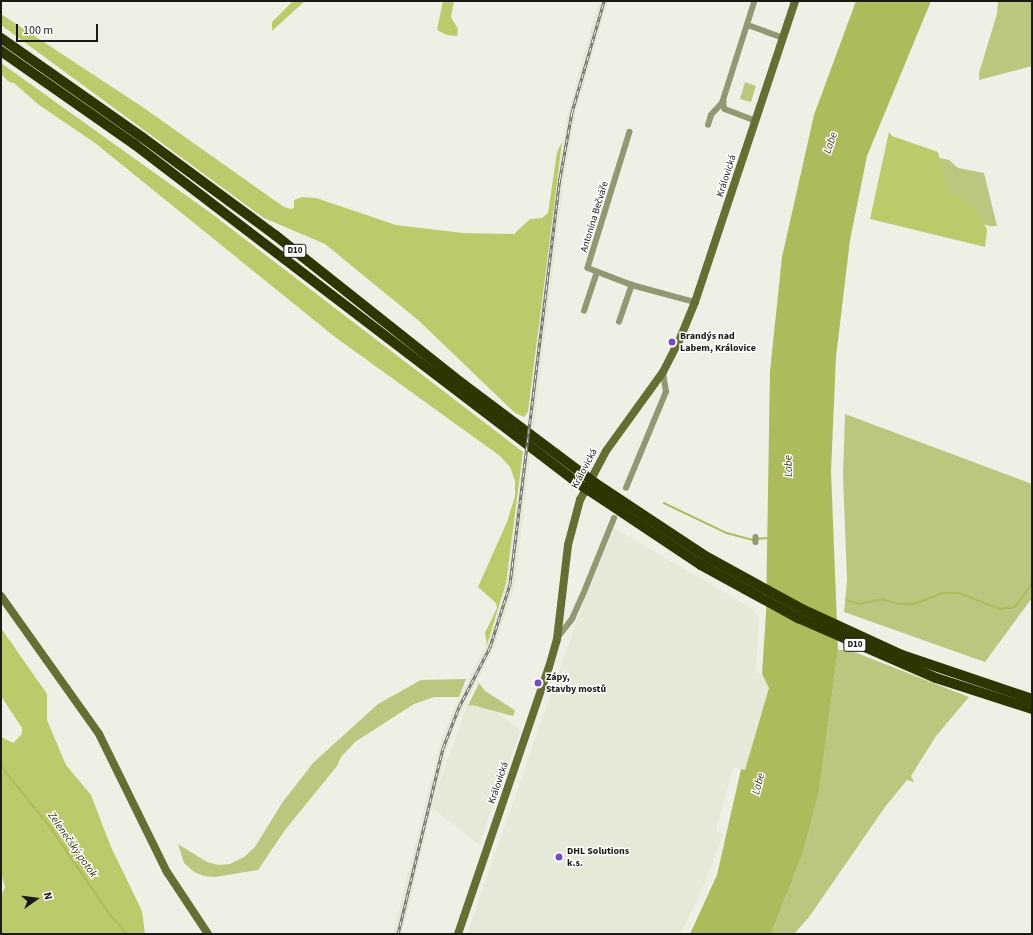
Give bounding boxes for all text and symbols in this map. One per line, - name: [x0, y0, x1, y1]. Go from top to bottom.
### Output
- scale bar: [18, 16, 100, 42]
- text: 100 m: [23, 22, 53, 39]
- water label: Labe: [821, 130, 841, 156]
- street label: Královická: [715, 153, 739, 199]
- street label: Antonína Bečváře: [579, 180, 611, 254]
- road number: D10: [283, 244, 307, 258]
- place label: Brandýs nad Labem, Královice: [680, 330, 756, 354]
- marker: Brandýs nad Labem, Královice: [667, 337, 677, 347]
- street label: Královická: [569, 447, 601, 491]
- water label: Labe: [782, 455, 796, 477]
- road number: D10: [843, 638, 867, 652]
- place label: Zápy, Stavby mostů: [546, 671, 606, 694]
- marker: Zápy, Stavby mostů: [533, 678, 543, 688]
- street label: Královická: [486, 760, 512, 806]
- water label: Labe: [750, 772, 768, 796]
- water label: Zelenečský potok: [44, 810, 100, 880]
- place label: DHL Solutions k.s.: [567, 845, 629, 868]
- marker: DHL Solutions k.s.: [554, 852, 564, 862]
- north arrow: [16, 879, 56, 919]
- text: N: [40, 891, 56, 901]

